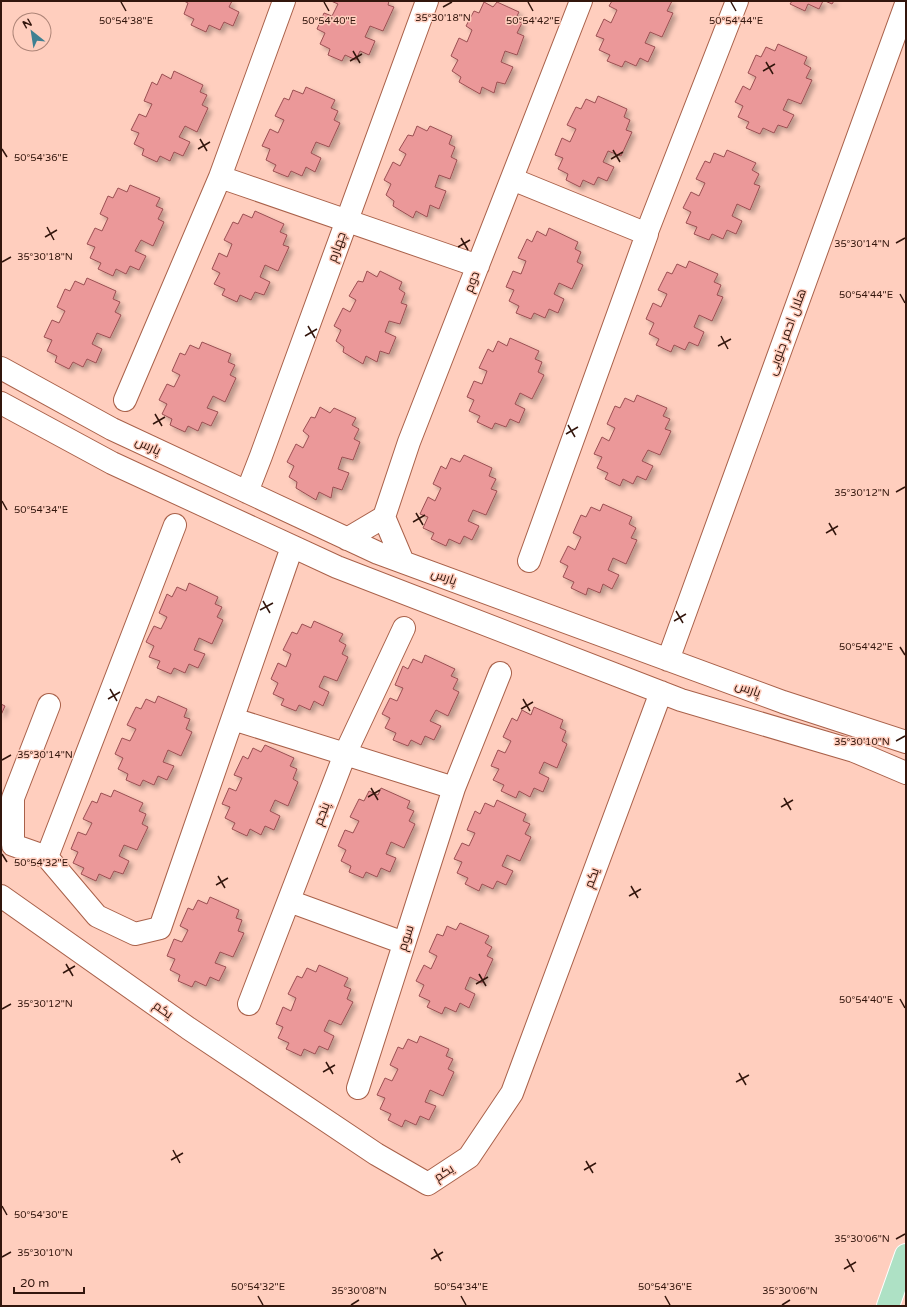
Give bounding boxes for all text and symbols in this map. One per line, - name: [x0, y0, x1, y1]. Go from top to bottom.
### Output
- north arrow: [12, 12, 52, 52]
- text: 35°30'18"N: [415, 12, 471, 24]
- text: 50°54'38"E: [99, 15, 153, 27]
- text: 50°54'40"E: [302, 15, 356, 27]
- text: 50°54'42"E: [506, 15, 560, 27]
- text: 50°54'44"E: [709, 15, 763, 27]
- text: N: [20, 16, 34, 32]
- text: 50°54'36"E: [14, 152, 68, 164]
- street label: چهارم: [324, 230, 351, 265]
- text: 35°30'14"N: [834, 238, 890, 250]
- text: 35°30'18"N: [17, 251, 73, 263]
- street label: دوم: [461, 269, 484, 295]
- street label: هلال احمر جنوبی: [764, 286, 810, 378]
- text: 50°54'44"E: [839, 289, 893, 301]
- street label: پارس: [132, 433, 164, 460]
- text: 35°30'12"N: [834, 487, 890, 499]
- text: 50°54'34"E: [14, 504, 68, 516]
- street label: پارس: [428, 565, 460, 590]
- text: 50°54'42"E: [839, 641, 893, 653]
- street label: پارس: [732, 677, 764, 702]
- text: 35°30'10"N: [834, 736, 890, 748]
- text: 35°30'14"N: [17, 749, 73, 761]
- street label: پنجم: [310, 800, 335, 828]
- text: 50°54'32"E: [14, 857, 68, 869]
- street label: یکم: [581, 865, 604, 891]
- street label: سوم: [394, 923, 419, 953]
- text: 50°54'40"E: [839, 994, 893, 1006]
- text: 35°30'12"N: [17, 998, 73, 1010]
- street label: یکم: [149, 998, 176, 1024]
- street label: یکم: [431, 1160, 458, 1186]
- text: 50°54'30"E: [14, 1209, 68, 1221]
- text: 35°30'06"N: [834, 1233, 890, 1245]
- text: 35°30'10"N: [17, 1247, 73, 1259]
- scale bar: [14, 1269, 84, 1295]
- text: 20 m: [20, 1276, 49, 1290]
- text: 50°54'32"E: [231, 1281, 285, 1293]
- text: 50°54'34"E: [434, 1281, 488, 1293]
- text: 50°54'36"E: [638, 1281, 692, 1293]
- text: 35°30'08"N: [331, 1285, 387, 1297]
- text: 35°30'06"N: [762, 1285, 818, 1297]

